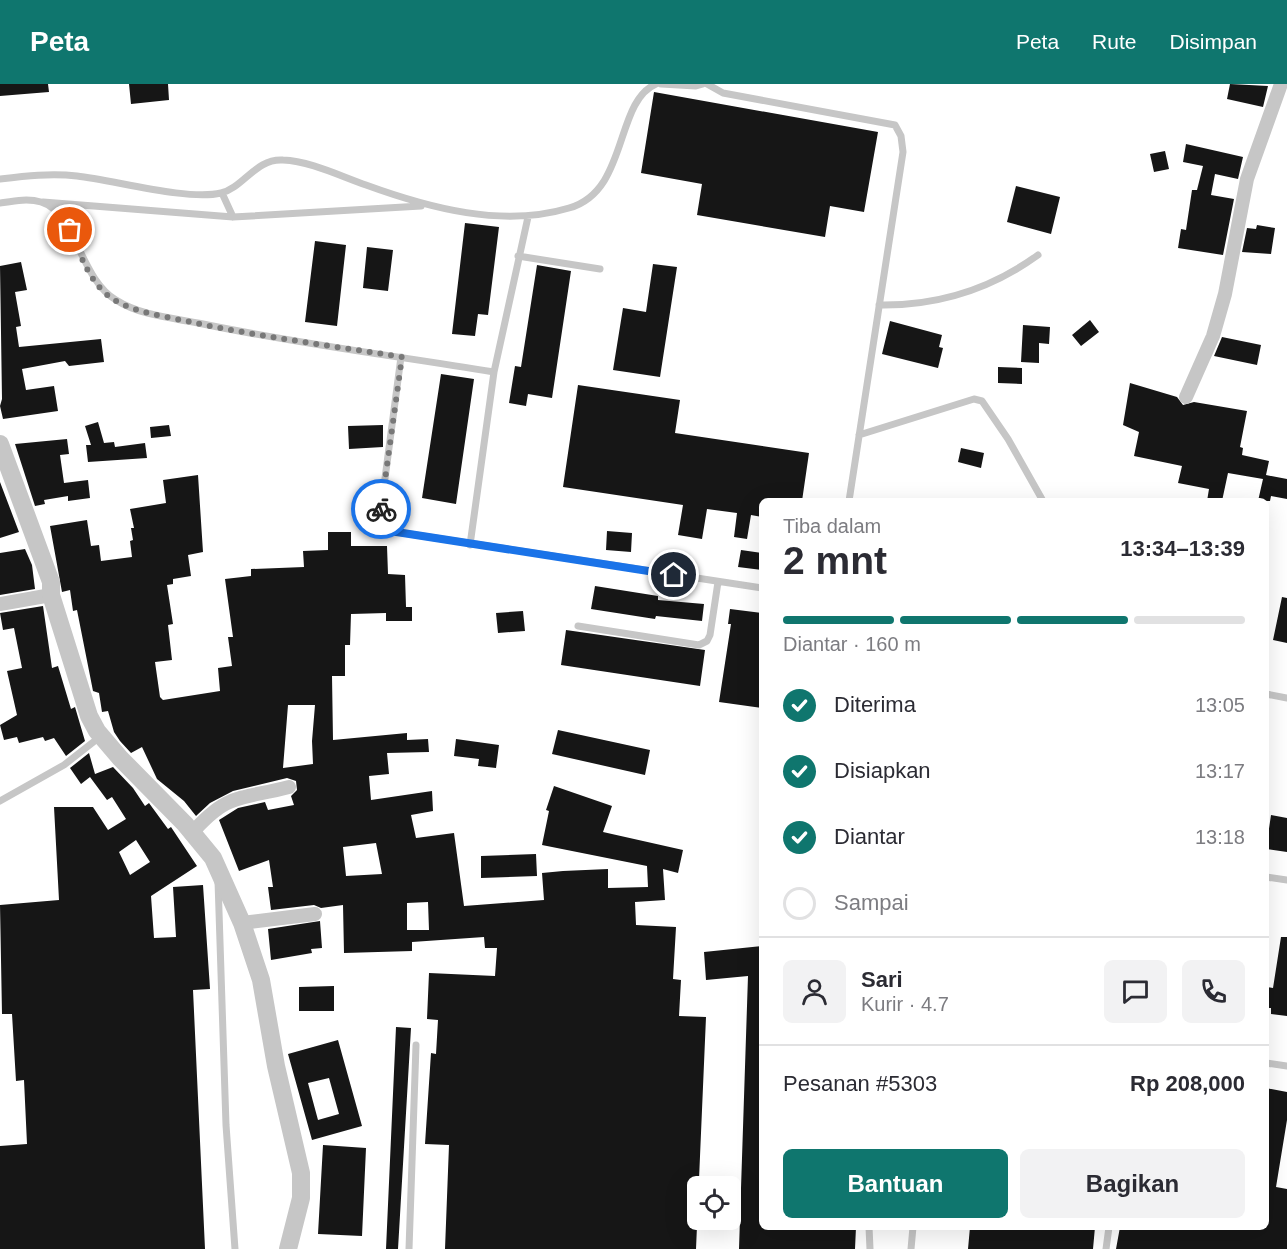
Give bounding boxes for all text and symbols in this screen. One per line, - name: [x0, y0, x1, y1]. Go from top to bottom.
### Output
- text: Peta: [30, 26, 89, 57]
- text: Peta: [1016, 30, 1059, 53]
- text: Rute: [1092, 30, 1136, 53]
- text: Disimpan: [1169, 30, 1257, 53]
- pin: [44, 204, 95, 255]
- icon: bag: [53, 213, 86, 246]
- courier: [351, 479, 411, 539]
- icon: bike: [365, 493, 398, 526]
- text: Tiba dalam: [783, 515, 881, 537]
- text: 13:34–13:39: [1120, 536, 1245, 561]
- text: 2 mnt: [783, 539, 887, 582]
- pin: [648, 549, 699, 600]
- icon: home: [657, 558, 690, 591]
- text: Diantar · 160 m: [783, 633, 921, 655]
- icon: check: [783, 689, 816, 722]
- text: Diterima: [834, 692, 916, 717]
- text: 13:05: [1195, 694, 1245, 716]
- icon: check: [783, 755, 816, 788]
- text: Disiapkan: [834, 758, 931, 783]
- text: 13:17: [1195, 760, 1245, 782]
- icon: check: [783, 821, 816, 854]
- text: Diantar: [834, 824, 905, 849]
- text: 13:18: [1195, 826, 1245, 848]
- text: Sampai: [834, 890, 909, 915]
- button: person: [783, 960, 846, 1023]
- button: chat: [1104, 960, 1167, 1023]
- button: phone: [1182, 960, 1245, 1023]
- text: Sari: [861, 967, 903, 992]
- text: Kurir · 4.7: [861, 993, 949, 1015]
- text: Pesanan #5303: [783, 1071, 937, 1096]
- text: Rp 208,000: [1130, 1071, 1245, 1096]
- button: Bantuan: [783, 1149, 1008, 1218]
- button: Bagikan: [1020, 1149, 1245, 1218]
- map controls: [687, 1176, 741, 1230]
- button: locate: [687, 1176, 741, 1230]

